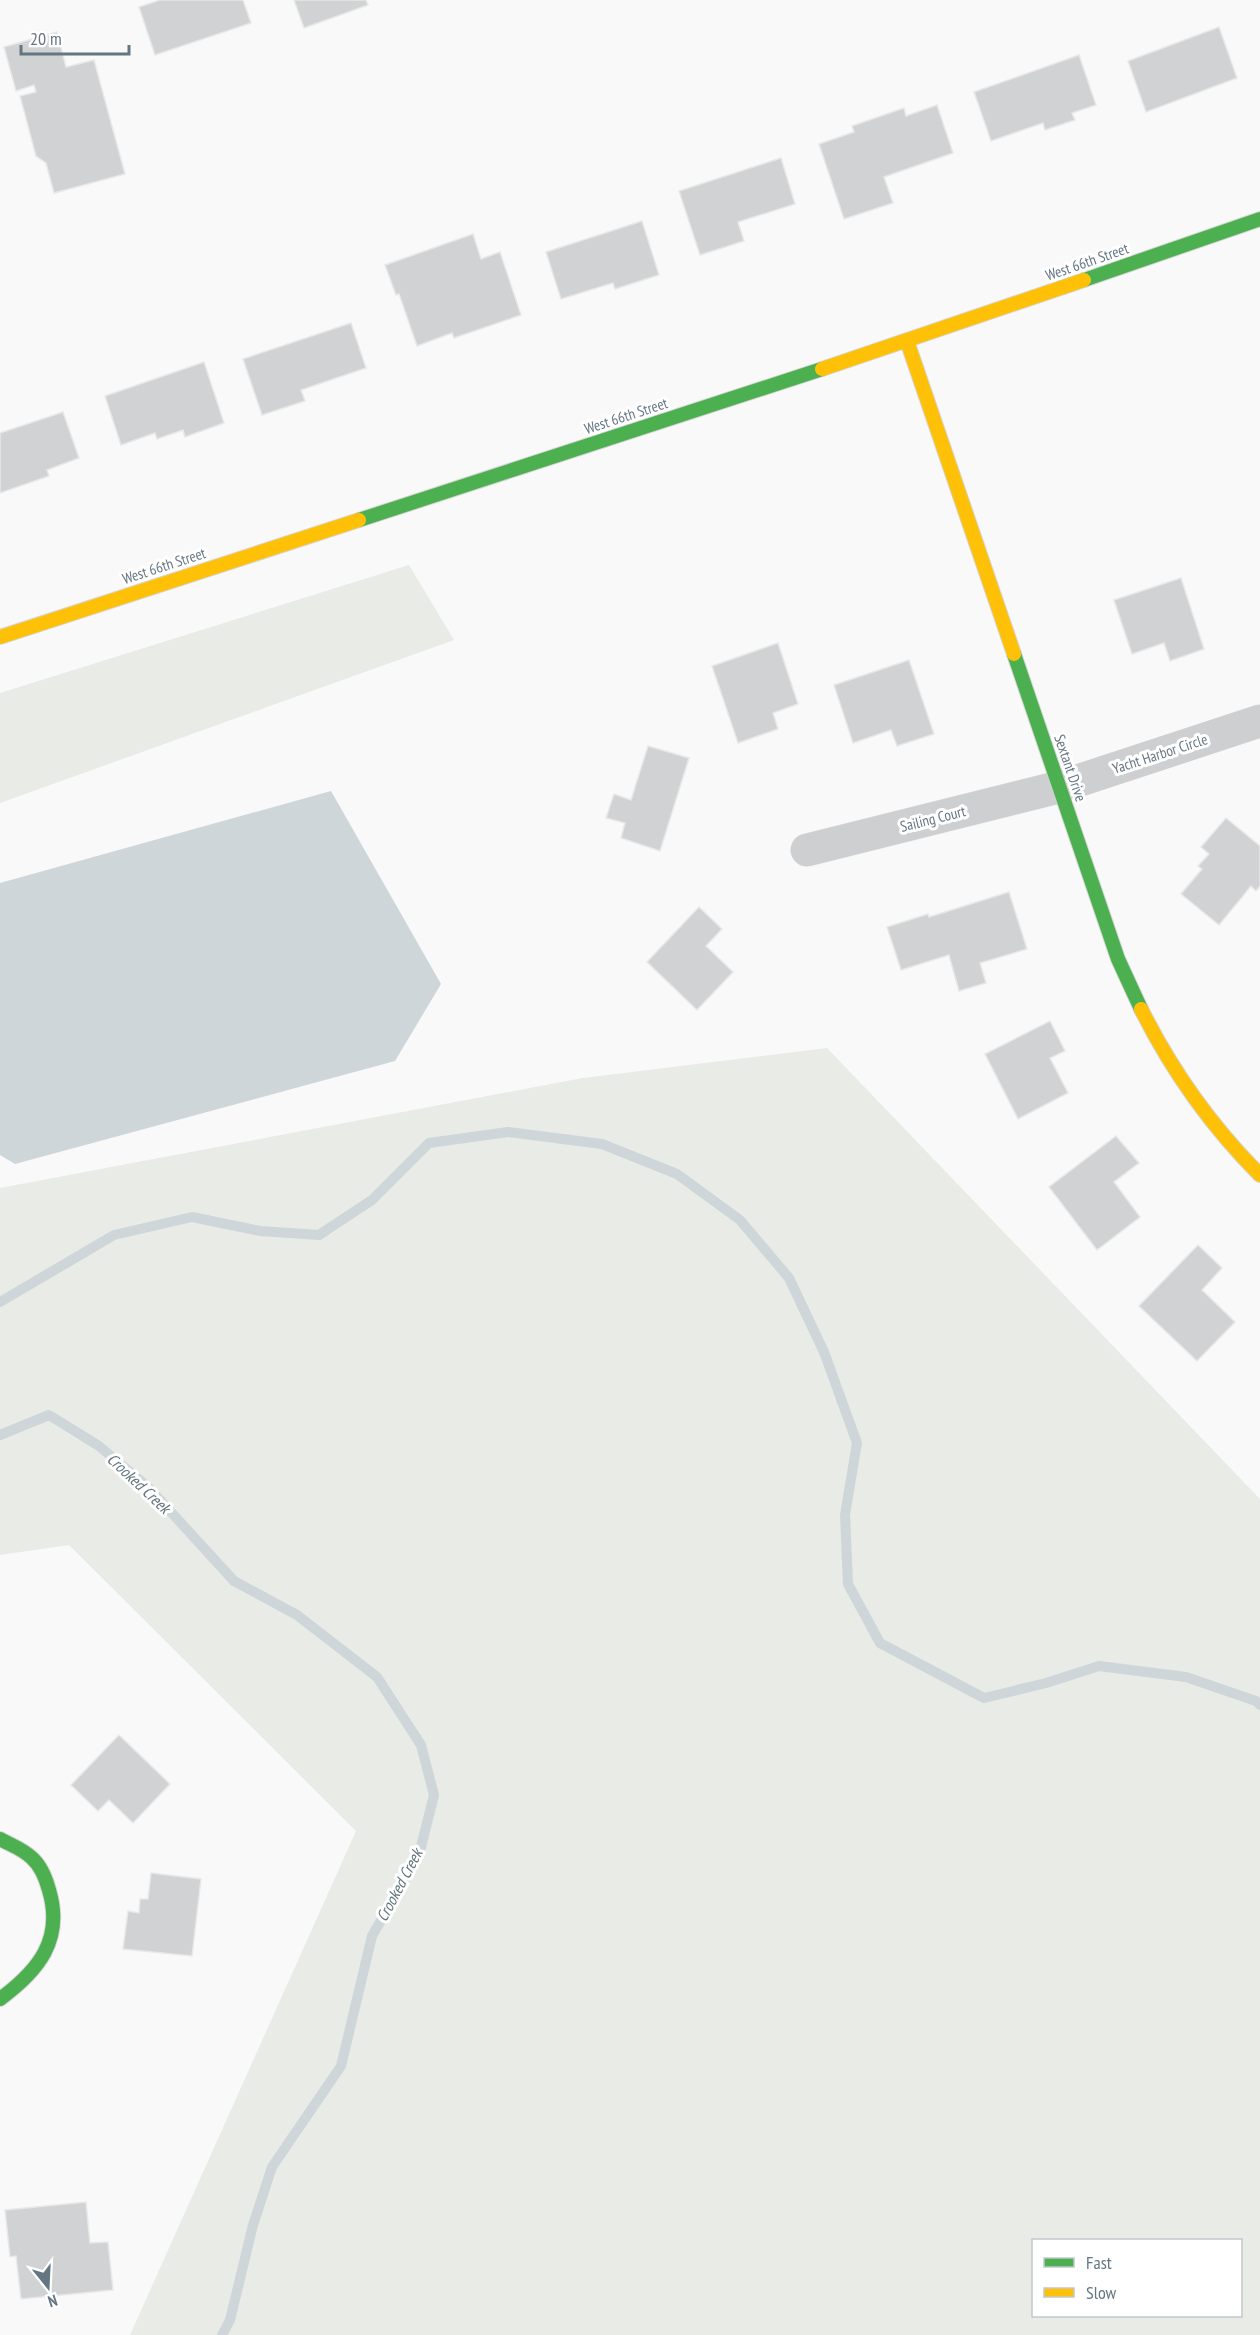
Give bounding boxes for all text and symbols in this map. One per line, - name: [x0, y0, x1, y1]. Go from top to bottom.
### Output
- scale bar: [21, 18, 129, 56]
- text: 20 m: [30, 27, 62, 50]
- street label: West 66th Street: [1043, 238, 1131, 285]
- street label: West 66th Street: [582, 393, 670, 438]
- street label: West 66th Street: [120, 543, 208, 588]
- street label: Yacht Harbor Circle: [1110, 729, 1210, 778]
- street label: Sextant Drive: [1050, 732, 1091, 804]
- street label: Sailing Court: [898, 801, 968, 836]
- water label: Crooked Creek: [103, 1449, 176, 1519]
- water label: Crooked Creek: [372, 1844, 427, 1925]
- legend: [1032, 2239, 1242, 2317]
- text: Fast: [1086, 2251, 1112, 2274]
- north arrow: [18, 2257, 78, 2317]
- text: Slow: [1086, 2281, 1117, 2304]
- text: N: [45, 2290, 60, 2312]

